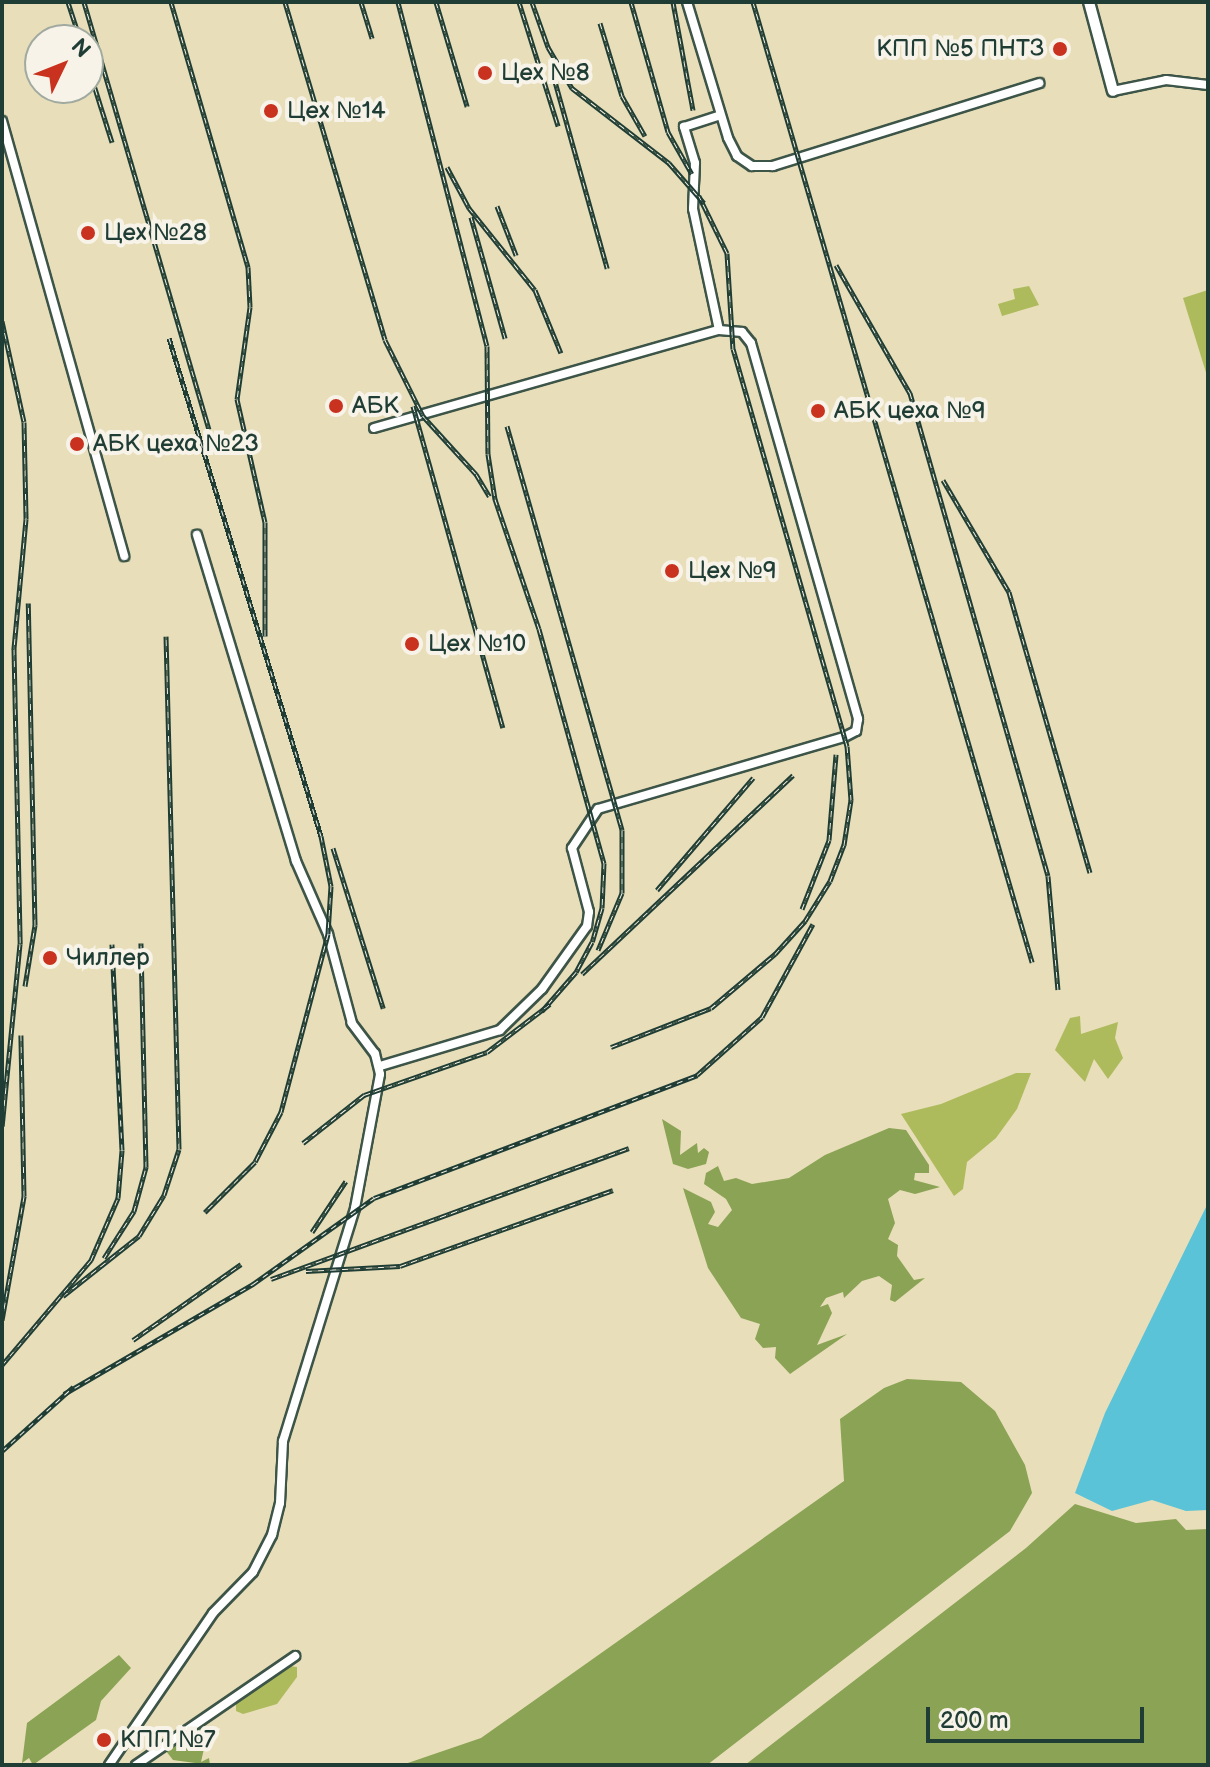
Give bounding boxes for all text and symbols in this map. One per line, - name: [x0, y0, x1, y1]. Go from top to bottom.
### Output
- north arrow: [24, 24, 104, 104]
- text: N: [65, 33, 96, 64]
- place label: КПП №5 ПНТЗ: [876, 35, 1044, 63]
- marker: КПП №5 ПНТЗ: [1051, 40, 1069, 58]
- place label: Цех №8: [501, 59, 590, 87]
- marker: Цех №8: [476, 64, 494, 82]
- place label: Цех №14: [287, 97, 386, 125]
- marker: Цех №14: [262, 102, 280, 120]
- place label: Цех №28: [104, 219, 207, 247]
- marker: Цех №28: [79, 224, 97, 242]
- place label: АБК: [352, 392, 399, 420]
- marker: АБК: [327, 397, 345, 415]
- place label: АБК цеха №9: [834, 397, 986, 425]
- marker: АБК цеха №9: [809, 402, 827, 420]
- place label: АБК цеха №23: [93, 430, 259, 458]
- marker: АБК цеха №23: [68, 435, 86, 453]
- place label: Цех №9: [688, 557, 777, 585]
- marker: Цех №9: [663, 562, 681, 580]
- place label: Цех №10: [428, 630, 526, 658]
- marker: Цех №10: [403, 635, 421, 653]
- place label: Чиллер: [66, 944, 150, 972]
- marker: Чиллер: [41, 949, 59, 967]
- scale bar: [930, 1691, 1148, 1741]
- text: 200 m: [940, 1706, 1009, 1735]
- place label: КПП №7: [120, 1726, 215, 1754]
- marker: КПП №7: [95, 1731, 113, 1749]

